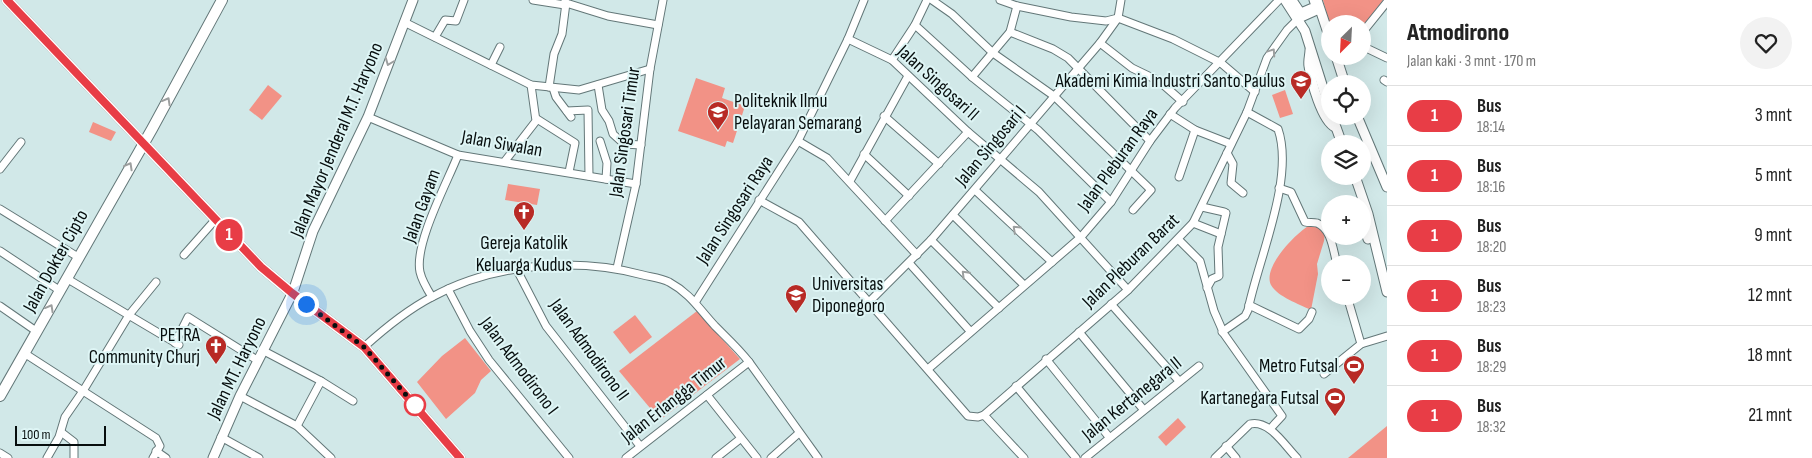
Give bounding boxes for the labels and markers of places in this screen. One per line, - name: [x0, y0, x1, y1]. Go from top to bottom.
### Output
- school or university icon: Akademi Kimia Industri Santo Paulus: [1289, 69, 1313, 100]
- place label: Akademi Kimia Industri Santo Paulus: [1054, 70, 1285, 93]
- place label: Politeknik Ilmu Pelayaran Semarang: [734, 90, 862, 135]
- school or university icon: Politeknik Ilmu Pelayaran Semarang: [706, 100, 730, 131]
- church icon: Gereja Katolik Keluarga Kudus: [512, 200, 536, 231]
- place label: Gereja Katolik Keluarga Kudus: [476, 232, 572, 277]
- place label: Universitas Diponegoro: [812, 273, 885, 318]
- school or university icon: Universitas Diponegoro: [784, 283, 808, 314]
- place label: PETRA Community Churj: [89, 324, 201, 369]
- church icon: PETRA Community Churj: [204, 334, 228, 365]
- sports icon: Metro Futsal: [1342, 354, 1366, 385]
- place label: Metro Futsal: [1259, 355, 1338, 378]
- sports icon: Kartanegara Futsal: [1323, 386, 1347, 417]
- place label: Kartanegara Futsal: [1200, 387, 1319, 410]
- unlabelled marker: [404, 394, 426, 416]

